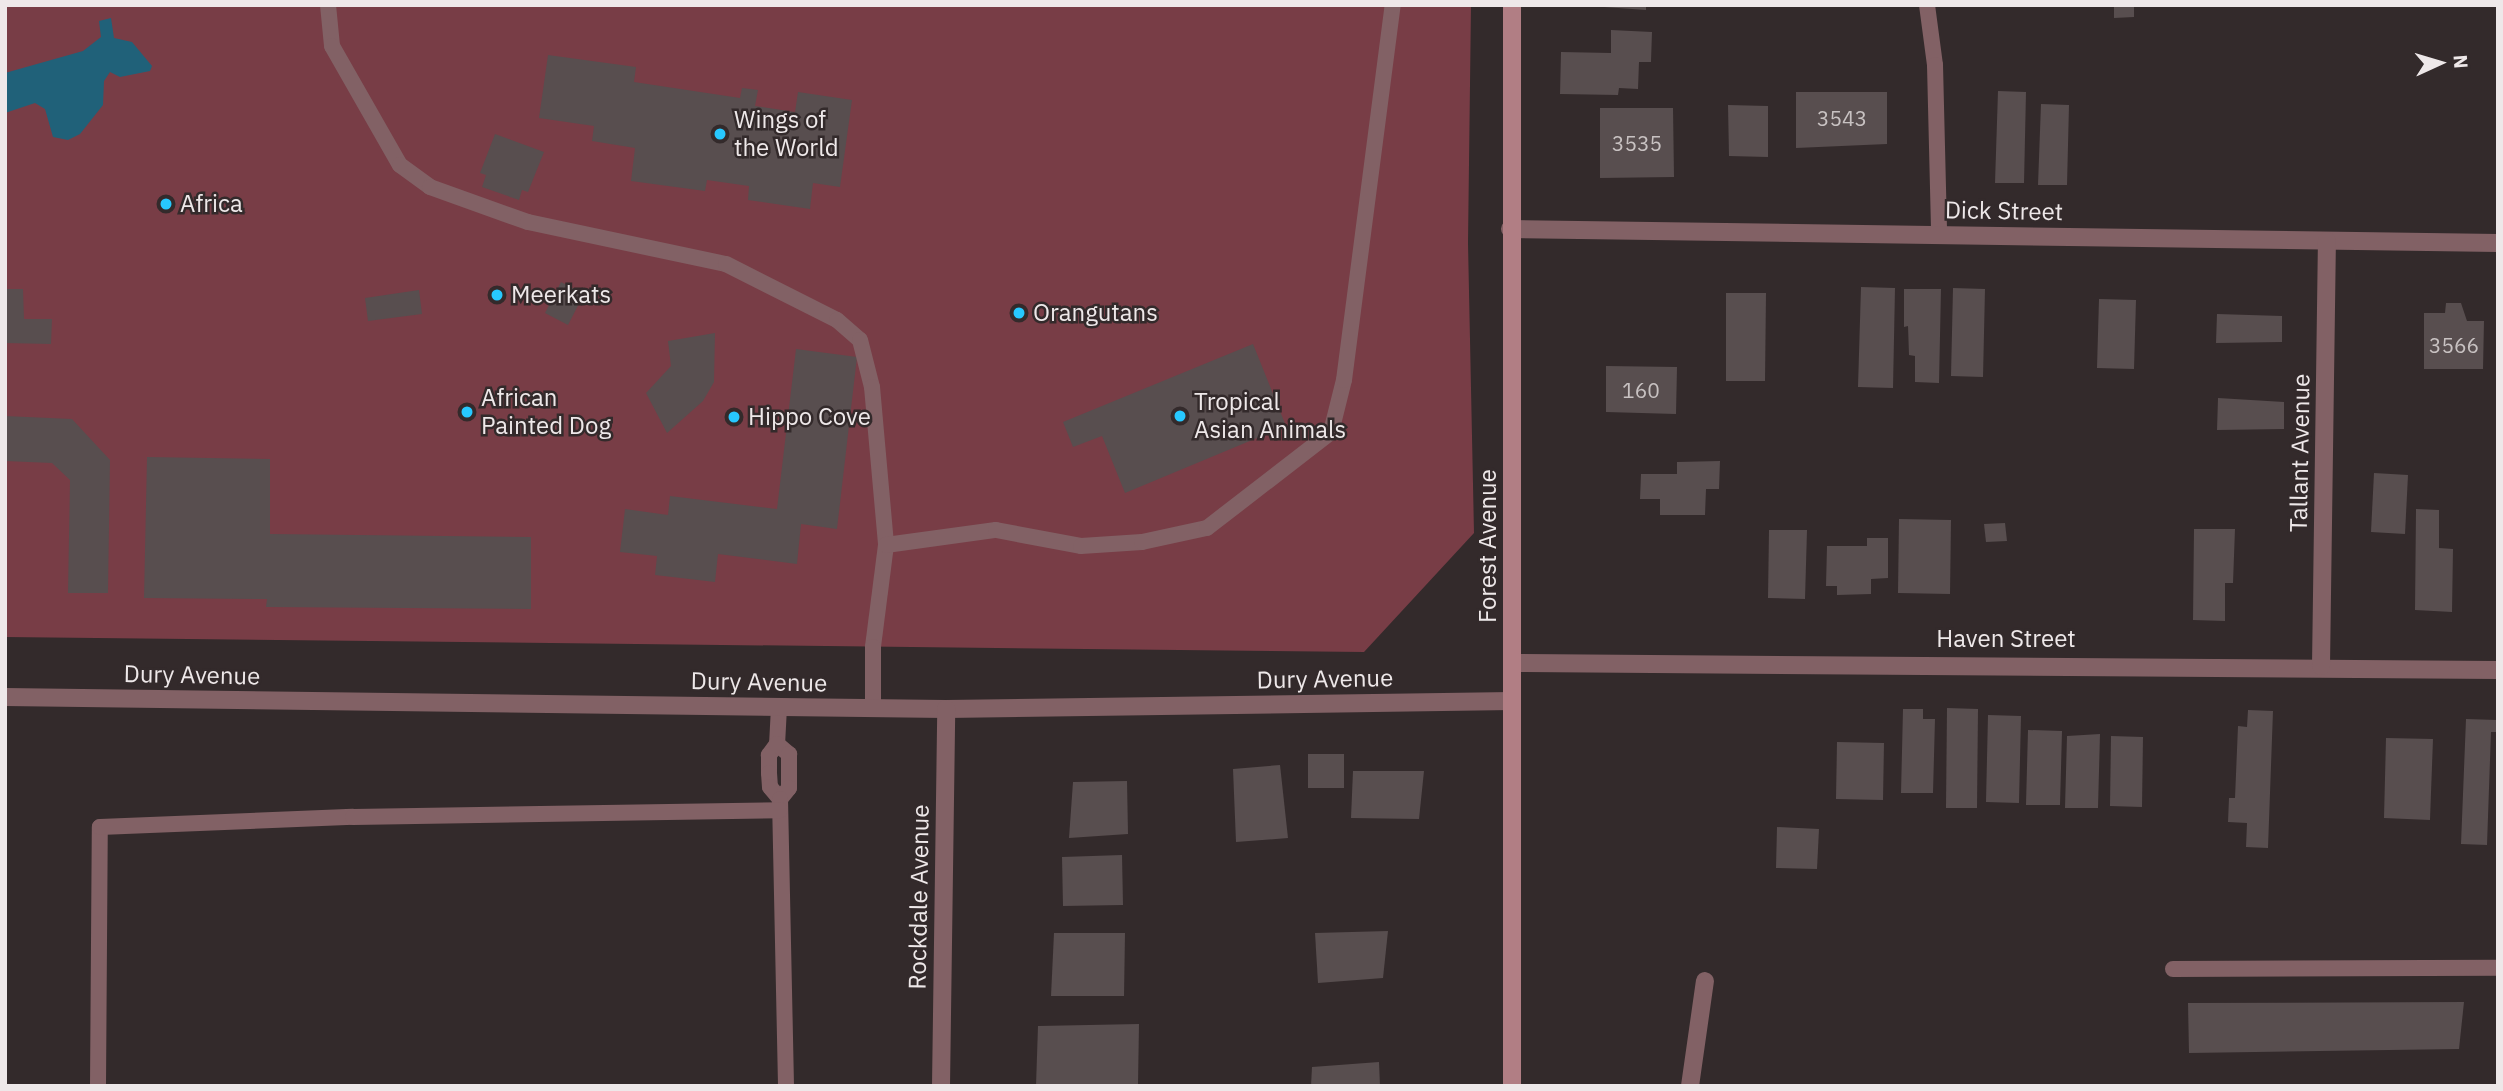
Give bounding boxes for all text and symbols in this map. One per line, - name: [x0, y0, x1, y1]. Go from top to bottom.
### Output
- north arrow: [2405, 28, 2475, 98]
- text: N: [2448, 54, 2473, 69]
- house number: 3543: [1817, 105, 1867, 131]
- place label: Wings of the World: [734, 106, 839, 162]
- marker: Wings of the World: [712, 126, 728, 142]
- house number: 3535: [1612, 130, 1662, 156]
- place label: Africa: [180, 190, 243, 218]
- marker: Africa: [158, 196, 174, 212]
- street label: Dick Street: [1945, 196, 2063, 226]
- place label: Meerkats: [511, 281, 611, 309]
- marker: Meerkats: [489, 287, 505, 303]
- place label: Orangutans: [1033, 299, 1158, 327]
- marker: Orangutans: [1011, 305, 1027, 321]
- house number: 3566: [2429, 332, 2479, 358]
- street label: Tallant Avenue: [2284, 374, 2316, 532]
- house number: 160: [1622, 377, 1660, 403]
- place label: African Painted Dog: [481, 384, 611, 440]
- place label: Tropical Asian Animals: [1194, 388, 1346, 444]
- place label: Hippo Cove: [748, 403, 871, 431]
- marker: African Painted Dog: [459, 404, 475, 420]
- marker: Tropical Asian Animals: [1172, 408, 1188, 424]
- marker: Hippo Cove: [726, 409, 742, 425]
- street label: Forest Avenue: [1474, 469, 1502, 623]
- street label: Haven Street: [1936, 625, 2076, 653]
- street label: Dury Avenue: [123, 659, 261, 691]
- street label: Dury Avenue: [1256, 663, 1394, 695]
- street label: Dury Avenue: [690, 666, 828, 698]
- street label: Rockdale Avenue: [903, 804, 935, 990]

